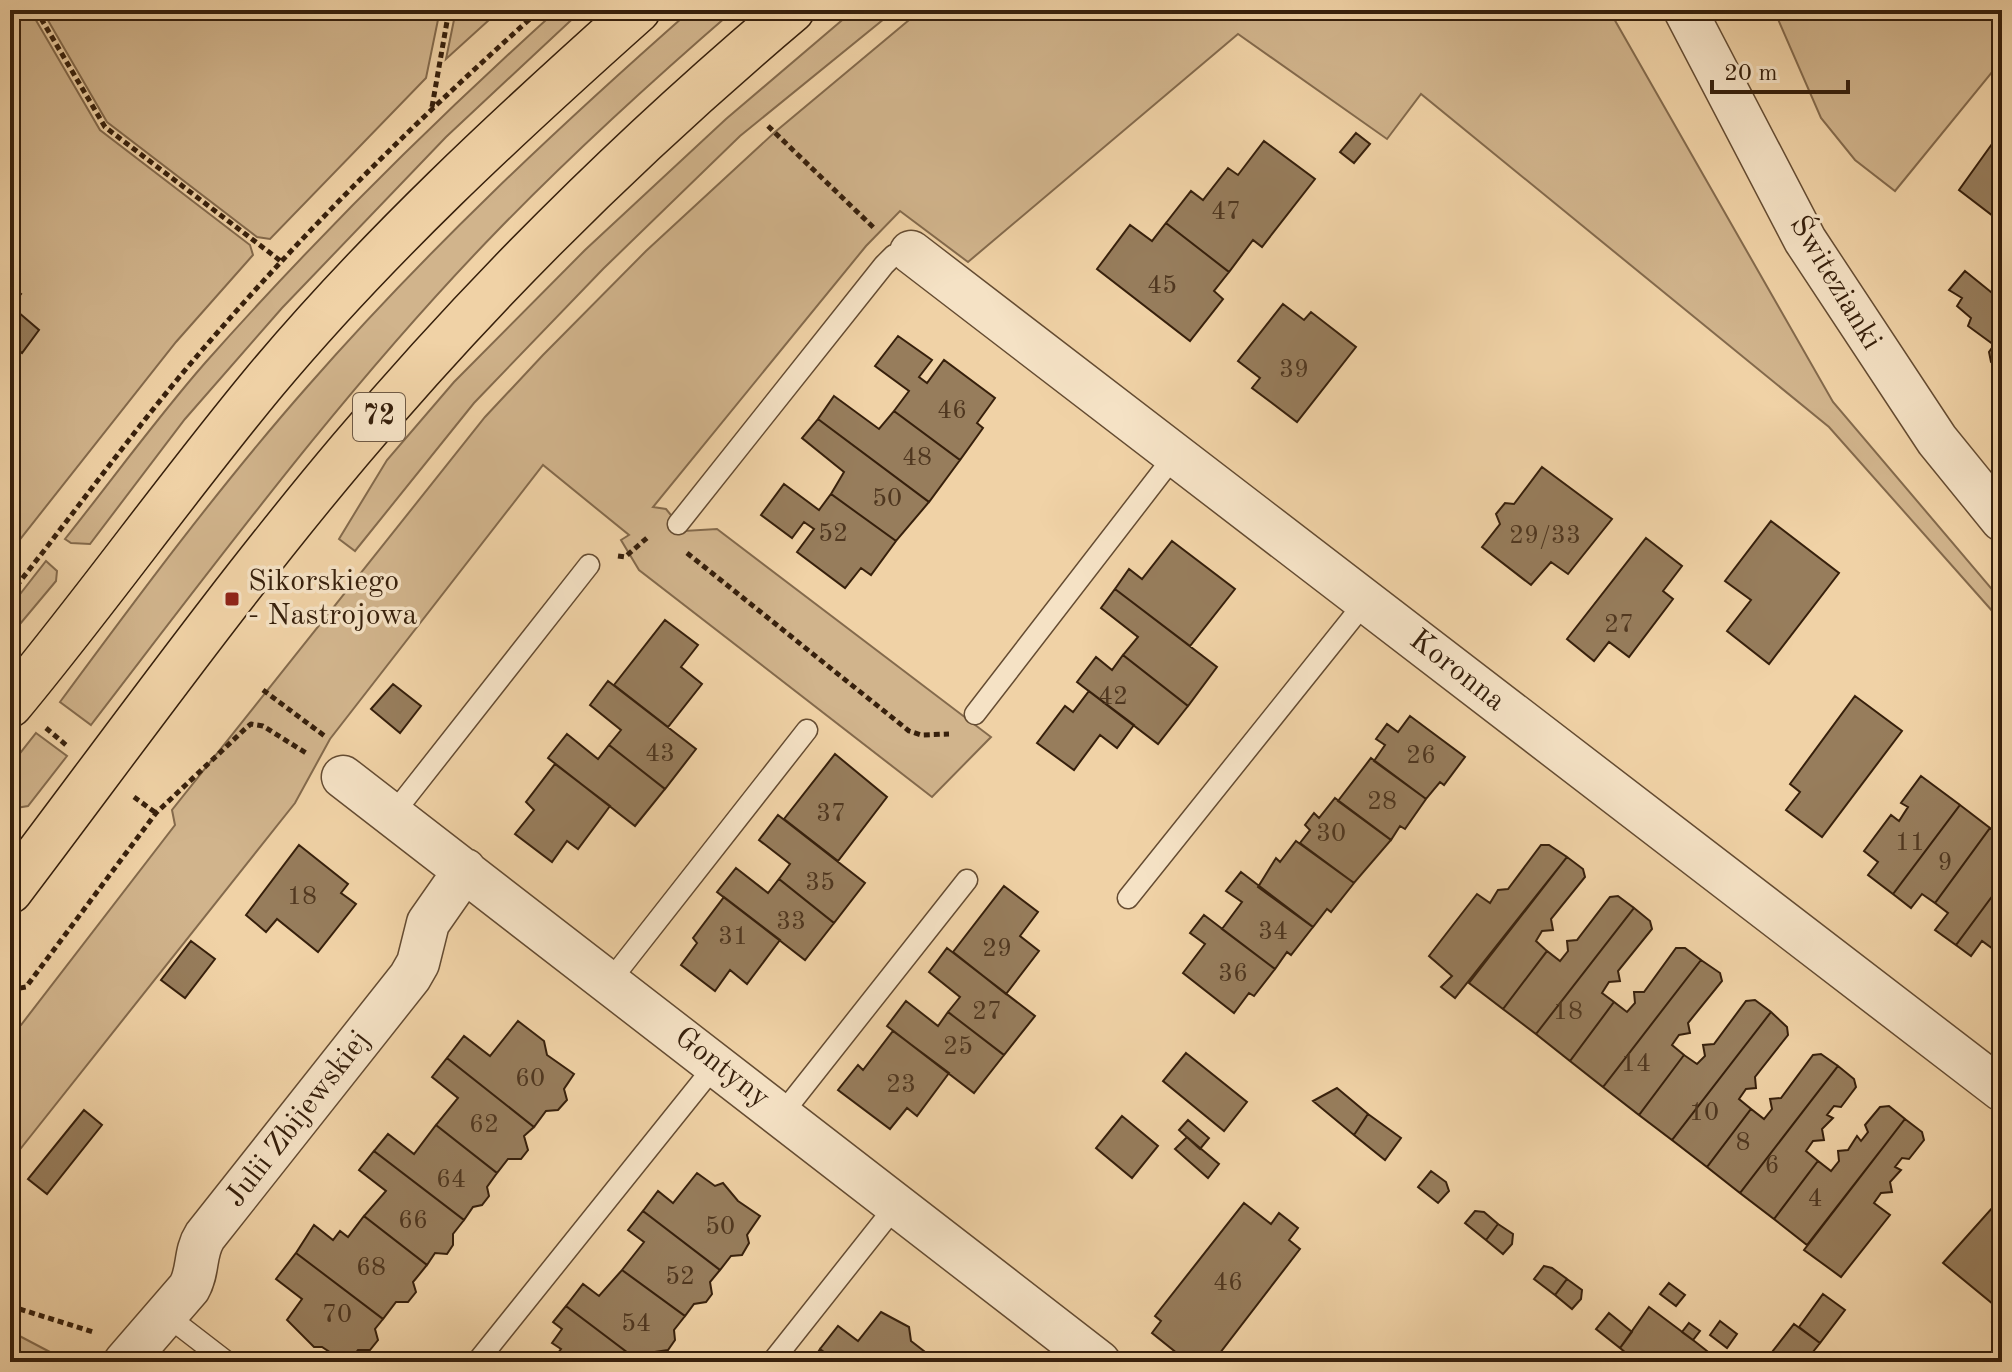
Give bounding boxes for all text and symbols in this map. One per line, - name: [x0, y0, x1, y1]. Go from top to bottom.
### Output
- scale bar: [1712, 44, 1848, 94]
- text: 20 m: [1724, 62, 1778, 86]
- house number: 47: [1211, 199, 1241, 225]
- street label: Świtezianki: [1783, 208, 1891, 355]
- house number: 45: [1147, 273, 1177, 299]
- house number: 39: [1279, 357, 1309, 383]
- road number: 72: [353, 393, 405, 441]
- house number: 46: [937, 398, 967, 424]
- house number: 48: [902, 445, 932, 471]
- house number: 50: [872, 486, 902, 512]
- house number: 52: [818, 521, 848, 547]
- house number: 29/33: [1509, 523, 1581, 549]
- place label: Sikorskiego - Nastrojowa: [248, 567, 417, 631]
- marker: Sikorskiego - Nastrojowa: [223, 590, 241, 608]
- house number: 27: [1604, 612, 1634, 638]
- street label: Koronna: [1404, 625, 1510, 717]
- house number: 42: [1098, 684, 1128, 710]
- house number: 43: [645, 741, 675, 767]
- house number: 26: [1406, 743, 1436, 769]
- house number: 28: [1367, 789, 1397, 815]
- house number: 37: [816, 801, 846, 827]
- house number: 30: [1316, 821, 1346, 847]
- house number: 11: [1895, 830, 1925, 856]
- house number: 9: [1937, 850, 1953, 876]
- house number: 35: [805, 870, 835, 896]
- house number: 18: [287, 884, 317, 910]
- house number: 33: [776, 909, 806, 935]
- house number: 34: [1258, 919, 1288, 945]
- house number: 31: [718, 924, 748, 950]
- house number: 29: [982, 936, 1012, 962]
- house number: 36: [1218, 961, 1248, 987]
- house number: 27: [972, 999, 1002, 1025]
- house number: 18: [1553, 999, 1583, 1025]
- street label: Gontyny: [669, 1022, 775, 1114]
- street label: Julii Zbijewskiej: [220, 1025, 376, 1213]
- house number: 25: [943, 1034, 973, 1060]
- house number: 14: [1621, 1051, 1651, 1077]
- house number: 60: [515, 1066, 545, 1092]
- house number: 23: [886, 1072, 916, 1098]
- house number: 10: [1689, 1100, 1719, 1126]
- house number: 62: [469, 1112, 499, 1138]
- house number: 8: [1735, 1130, 1751, 1156]
- house number: 6: [1764, 1153, 1780, 1179]
- house number: 64: [436, 1167, 466, 1193]
- house number: 4: [1807, 1186, 1823, 1212]
- house number: 66: [398, 1208, 428, 1234]
- house number: 50: [705, 1214, 735, 1240]
- house number: 68: [356, 1255, 386, 1281]
- house number: 52: [665, 1264, 695, 1290]
- house number: 46: [1213, 1270, 1243, 1296]
- house number: 70: [322, 1302, 352, 1328]
- house number: 54: [621, 1311, 651, 1337]

